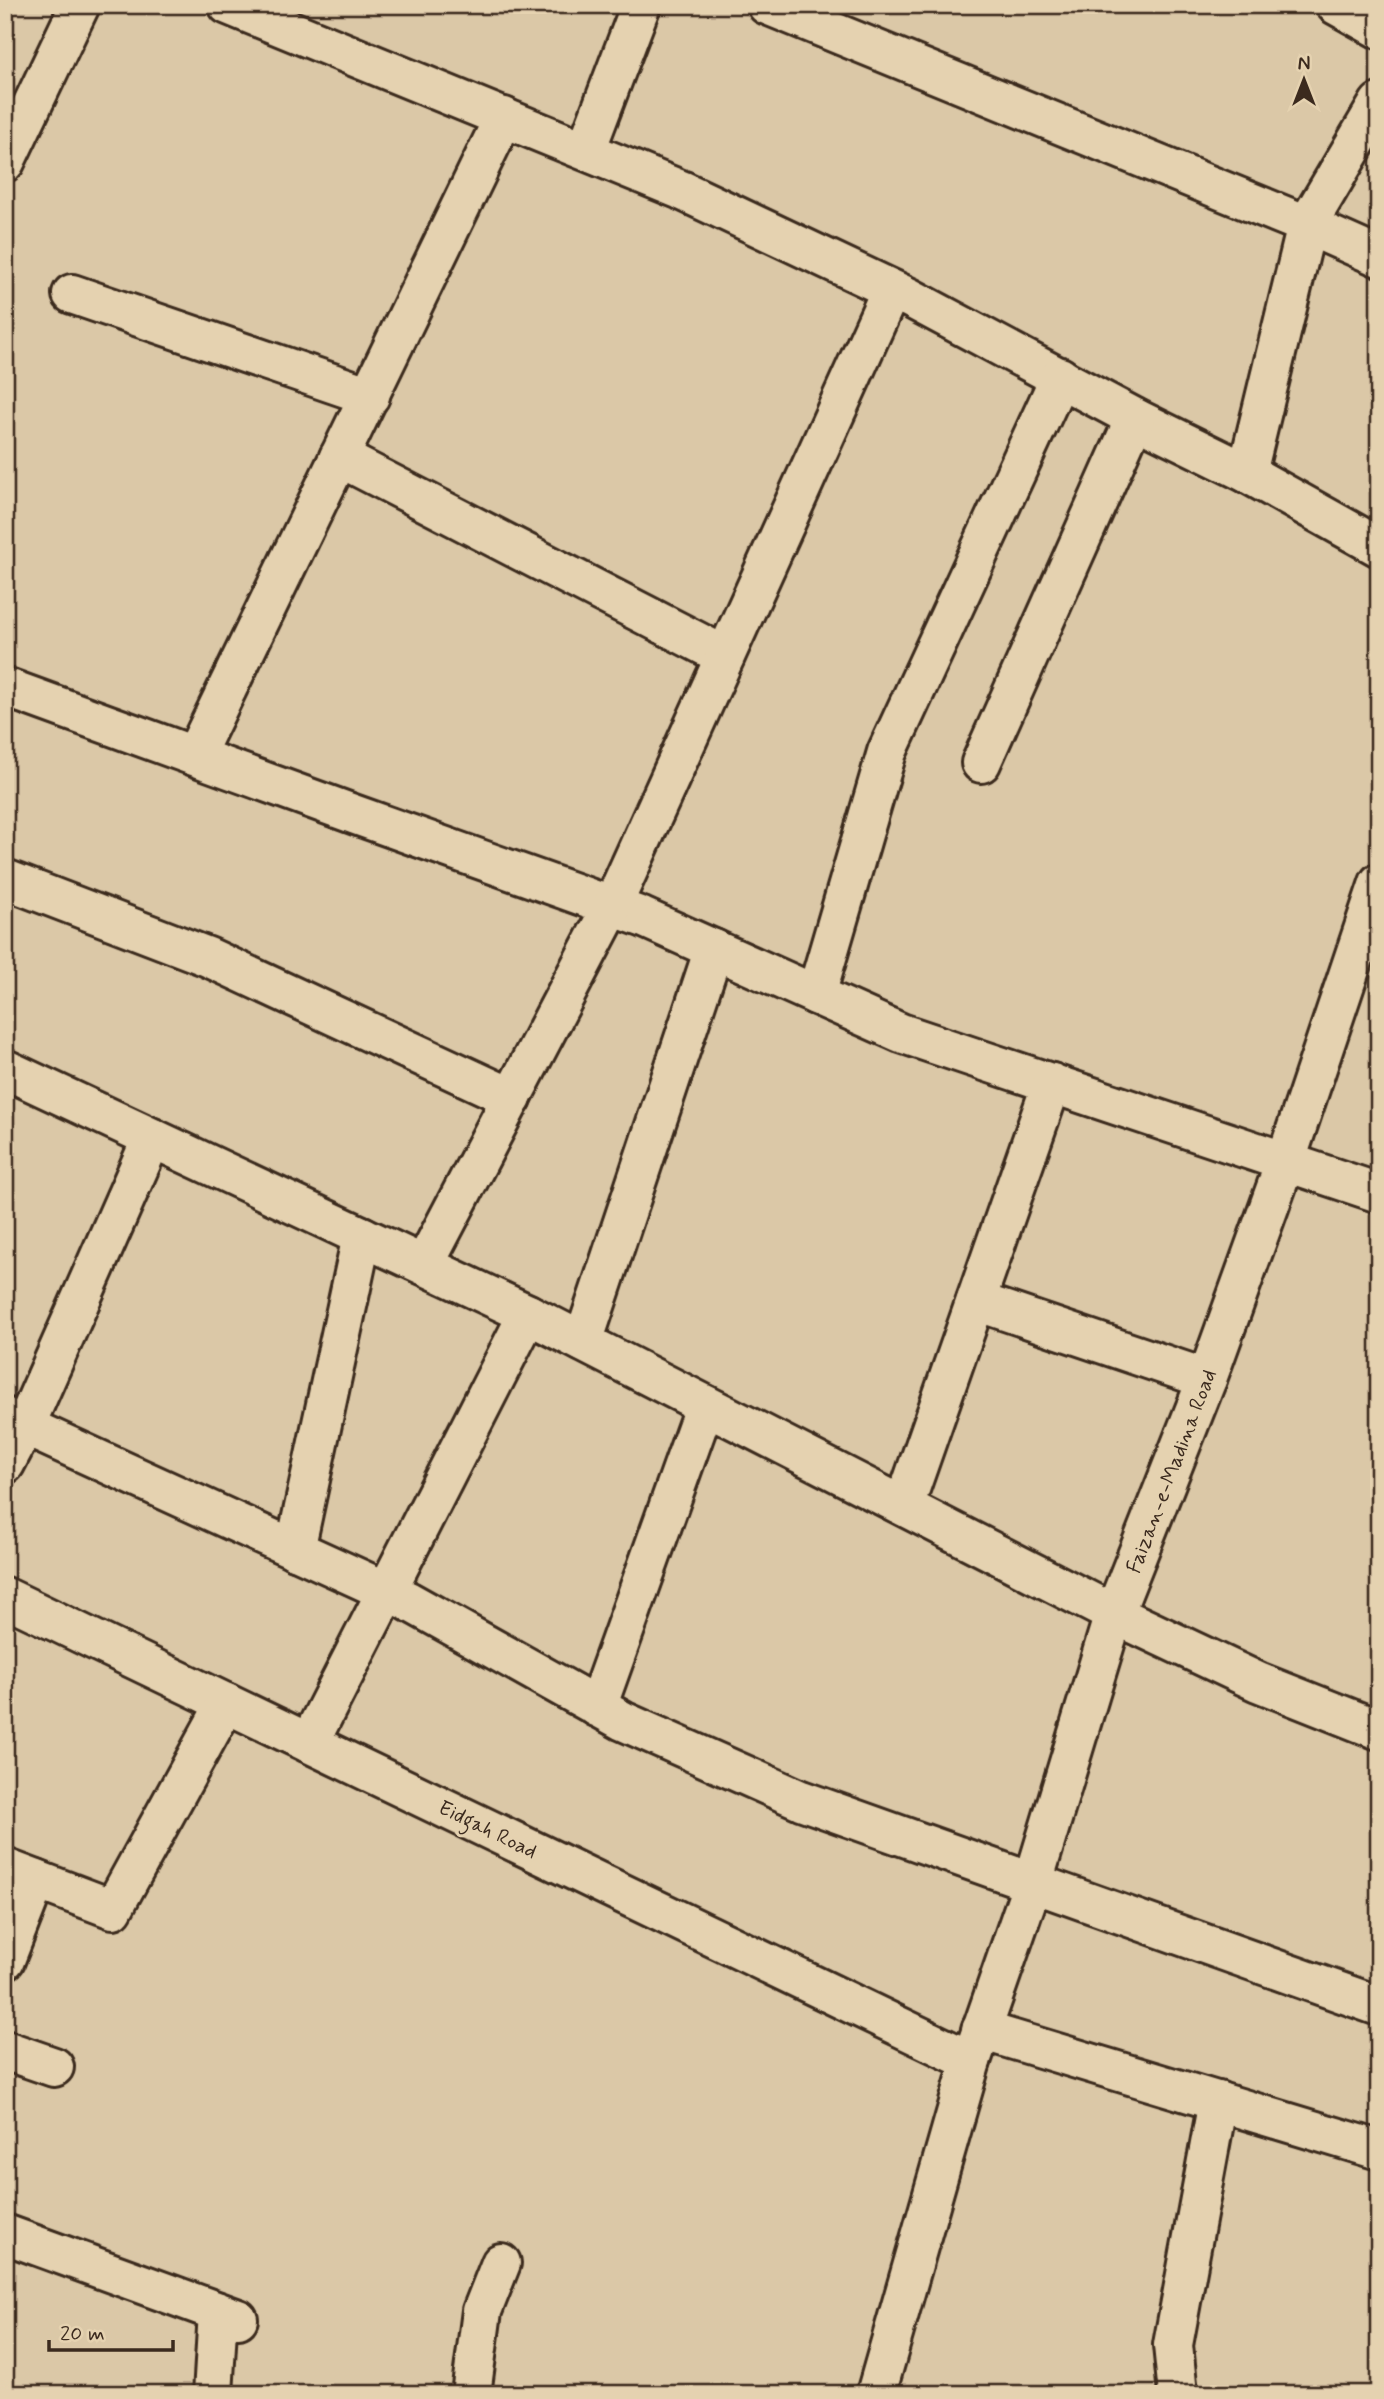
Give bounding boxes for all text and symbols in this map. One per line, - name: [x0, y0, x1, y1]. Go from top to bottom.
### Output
- north arrow: [1268, 46, 1338, 116]
- text: N: [1298, 52, 1310, 77]
- street label: Faizan-e-Madina Road: [1120, 1365, 1224, 1577]
- street label: Eidgah Road: [433, 1794, 542, 1868]
- scale bar: [49, 2308, 173, 2352]
- text: 20 m: [60, 2320, 105, 2348]

